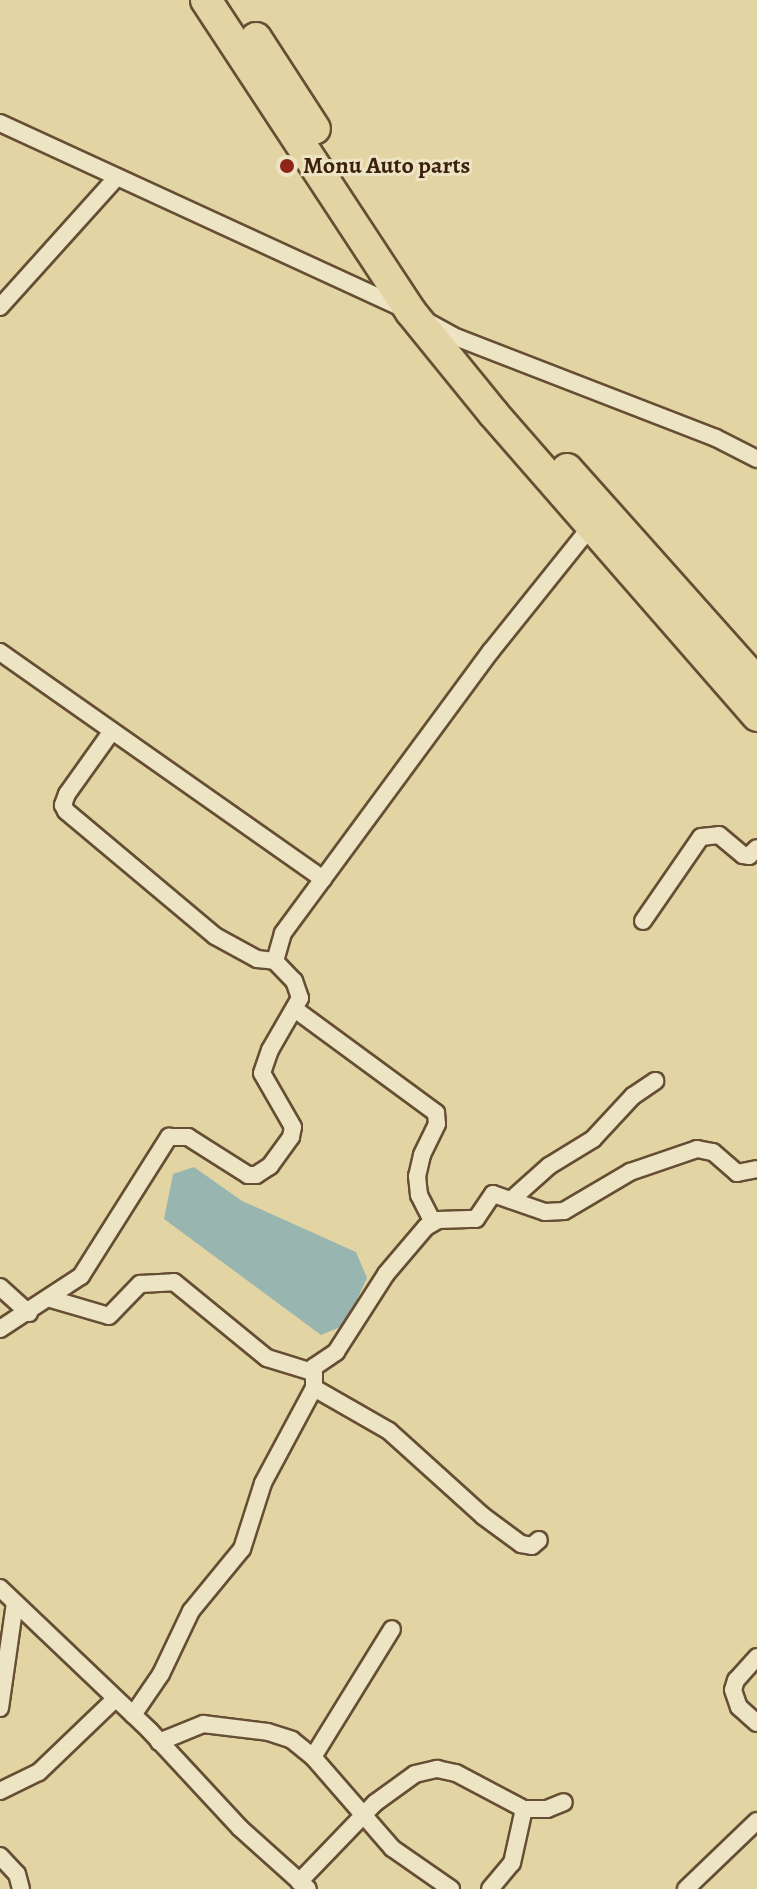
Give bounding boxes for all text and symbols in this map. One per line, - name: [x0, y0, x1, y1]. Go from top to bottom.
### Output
- place label: Monu Auto parts: [303, 152, 470, 180]
- marker: Monu Auto parts: [278, 157, 296, 175]

